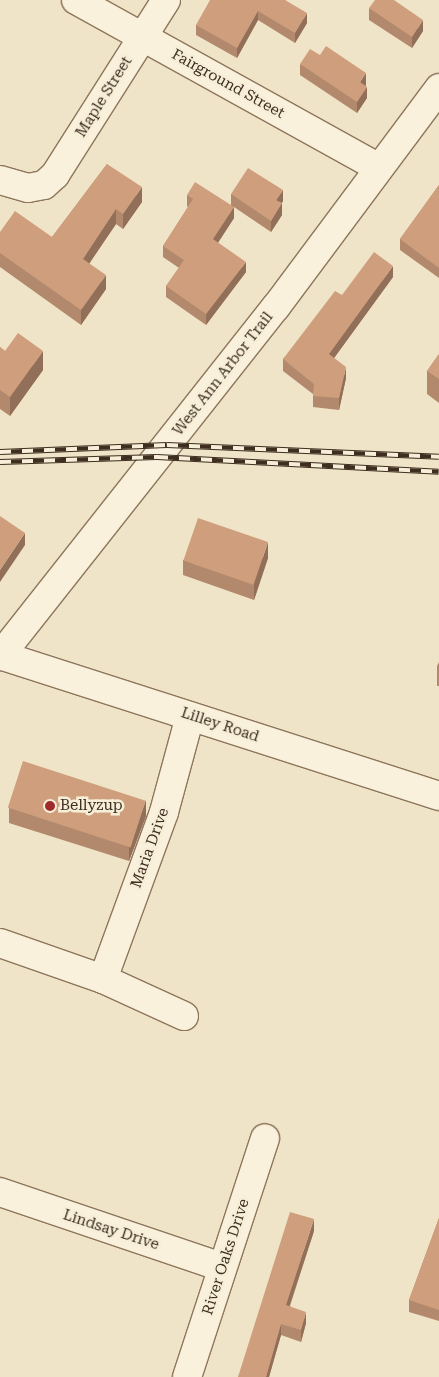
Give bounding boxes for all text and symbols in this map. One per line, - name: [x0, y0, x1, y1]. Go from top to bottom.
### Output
- street label: Fairground Street: [168, 46, 288, 122]
- street label: Maple Street: [72, 53, 136, 141]
- street label: West Ann Arbor Trail: [169, 309, 277, 439]
- street label: Lilley Road: [179, 704, 261, 746]
- place label: Bellyzup: [60, 797, 123, 815]
- marker: Bellyzup: [44, 800, 56, 812]
- street label: Maria Drive: [127, 805, 173, 891]
- street label: River Oaks Drive: [199, 1197, 253, 1317]
- street label: Lindsay Drive: [61, 1206, 161, 1254]

